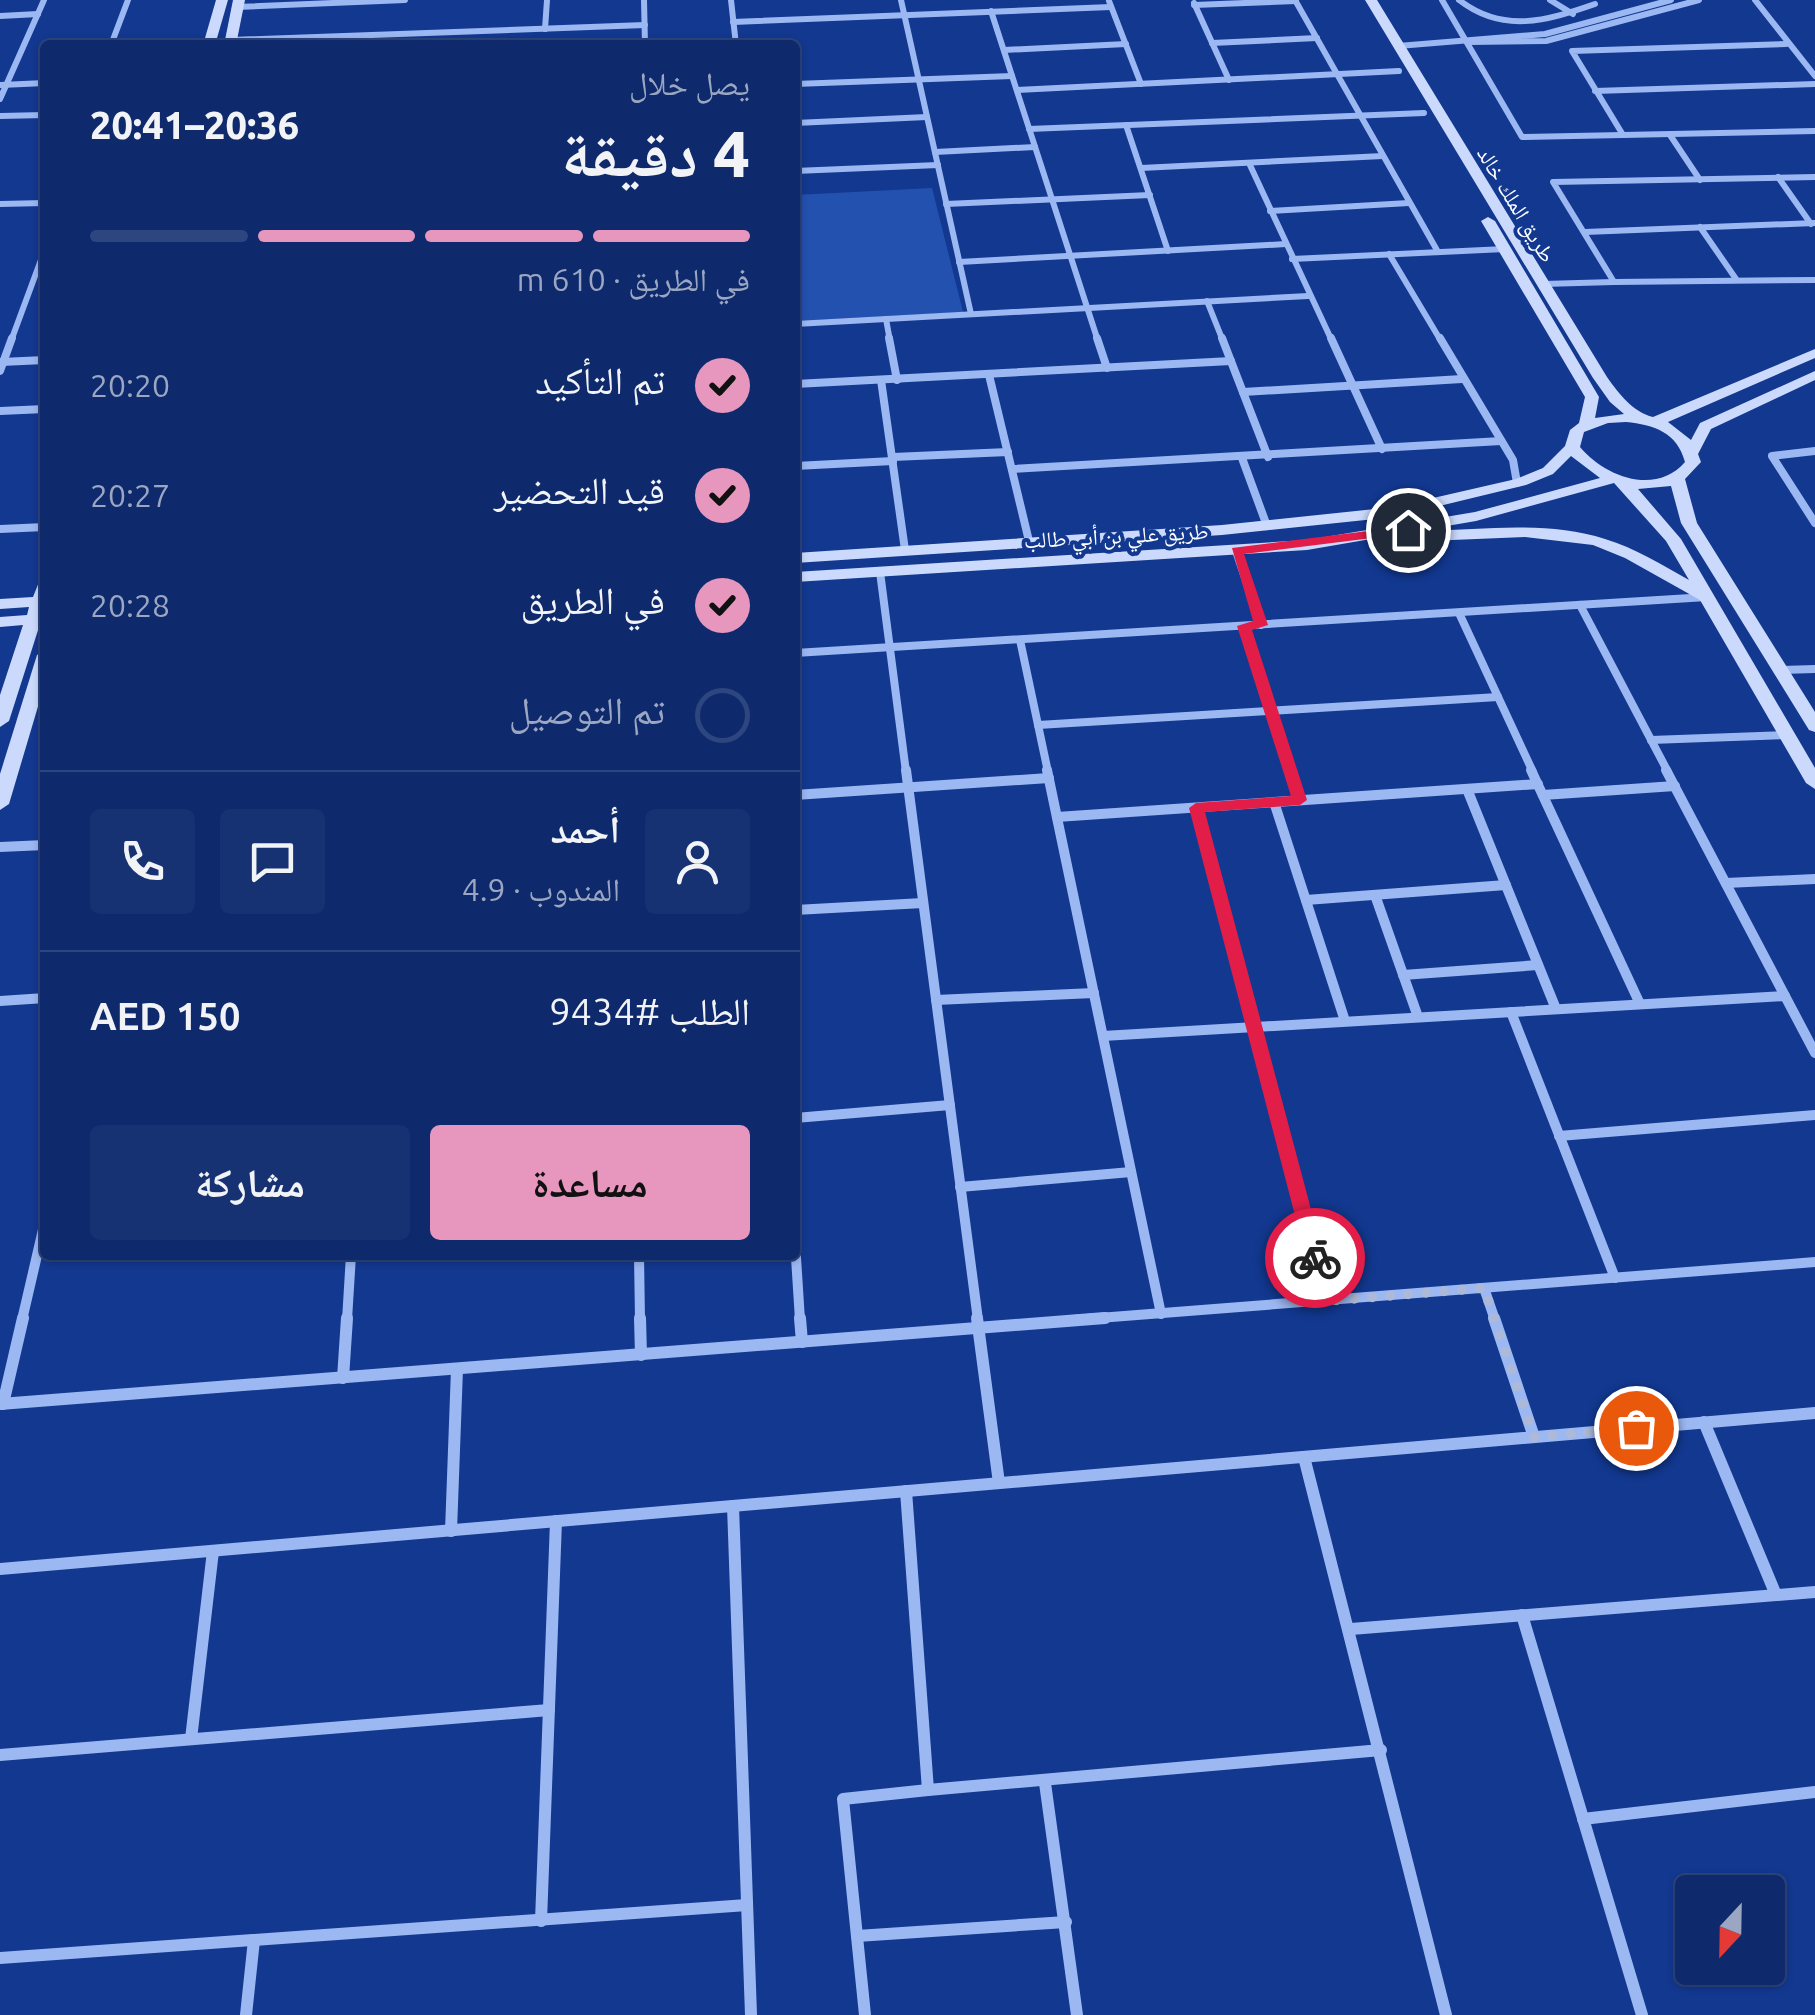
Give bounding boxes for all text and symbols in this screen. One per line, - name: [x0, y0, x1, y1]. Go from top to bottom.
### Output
- text: يصل خلال: [629, 65, 750, 101]
- text: 20:36–20:41: [90, 104, 299, 146]
- text: 4 دقيقة: [561, 116, 750, 189]
- street label: طريق الملك خالد: [1471, 142, 1561, 267]
- text: في الطريق · 610 m: [517, 261, 750, 297]
- icon: check: [695, 358, 750, 413]
- text: تم التأكيد: [535, 359, 665, 401]
- text: 20:20: [90, 367, 170, 403]
- icon: check: [695, 468, 750, 523]
- text: قيد التحضير: [494, 469, 665, 511]
- text: 20:27: [90, 477, 170, 513]
- pin: [1366, 488, 1451, 573]
- icon: home: [1381, 503, 1436, 558]
- street label: طريق علي بن أبي طالب: [1023, 518, 1209, 558]
- icon: check: [695, 578, 750, 633]
- text: في الطريق: [520, 579, 665, 621]
- text: 20:28: [90, 587, 170, 623]
- text: تم التوصيل: [509, 689, 665, 731]
- text: أحمد: [550, 808, 620, 850]
- button: phone: [90, 809, 195, 914]
- button: chat: [220, 809, 325, 914]
- button: person: [645, 809, 750, 914]
- text: المندوب · 4.9: [462, 871, 620, 907]
- text: الطلب #9434: [549, 990, 750, 1032]
- text: AED 150: [90, 995, 240, 1037]
- button: مشاركة: [90, 1125, 410, 1240]
- button: مساعدة: [430, 1125, 750, 1240]
- courier: [1265, 1208, 1365, 1308]
- icon: bike: [1288, 1231, 1343, 1286]
- pin: [1594, 1386, 1679, 1471]
- icon: bag: [1609, 1401, 1664, 1456]
- north arrow: [1675, 1875, 1785, 1985]
- map controls: [1675, 1875, 1785, 1985]

